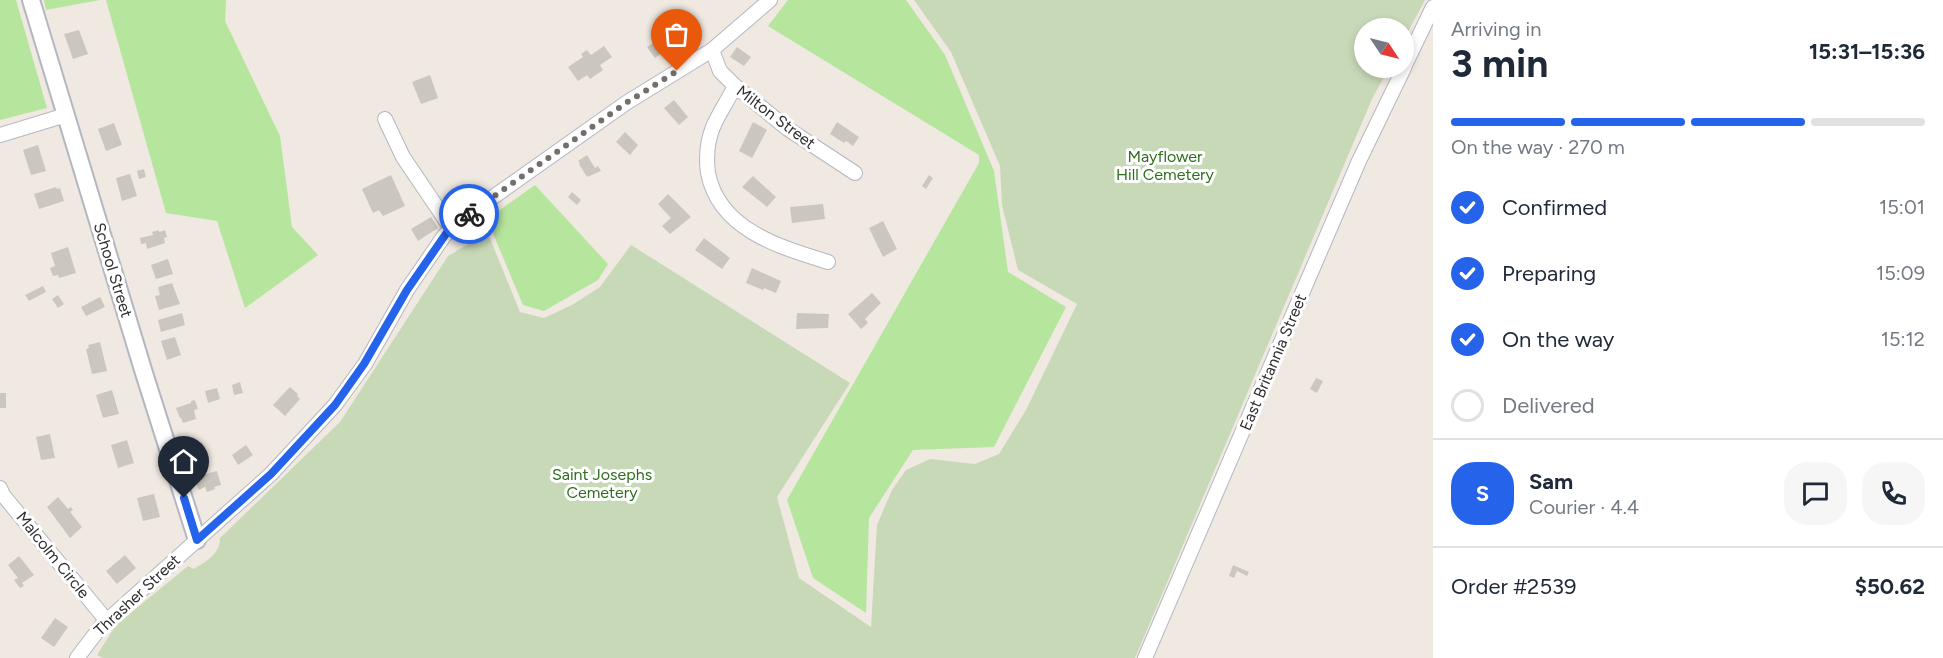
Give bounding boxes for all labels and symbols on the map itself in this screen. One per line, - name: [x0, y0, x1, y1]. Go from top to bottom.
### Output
- pin: [651, 9, 702, 71]
- north arrow: [1354, 18, 1414, 78]
- street label: Milton Street: [733, 81, 819, 153]
- park label: Mayflower Hill Cemetery: [1116, 147, 1215, 184]
- courier: [439, 184, 499, 244]
- street label: School Street: [90, 220, 136, 320]
- street label: East Britannia Street: [1236, 291, 1310, 433]
- pin: [158, 436, 209, 498]
- park label: Saint Josephs Cemetery: [552, 465, 652, 502]
- street label: Malcolm Circle: [12, 508, 94, 602]
- street label: Thrasher Street: [90, 550, 184, 640]

